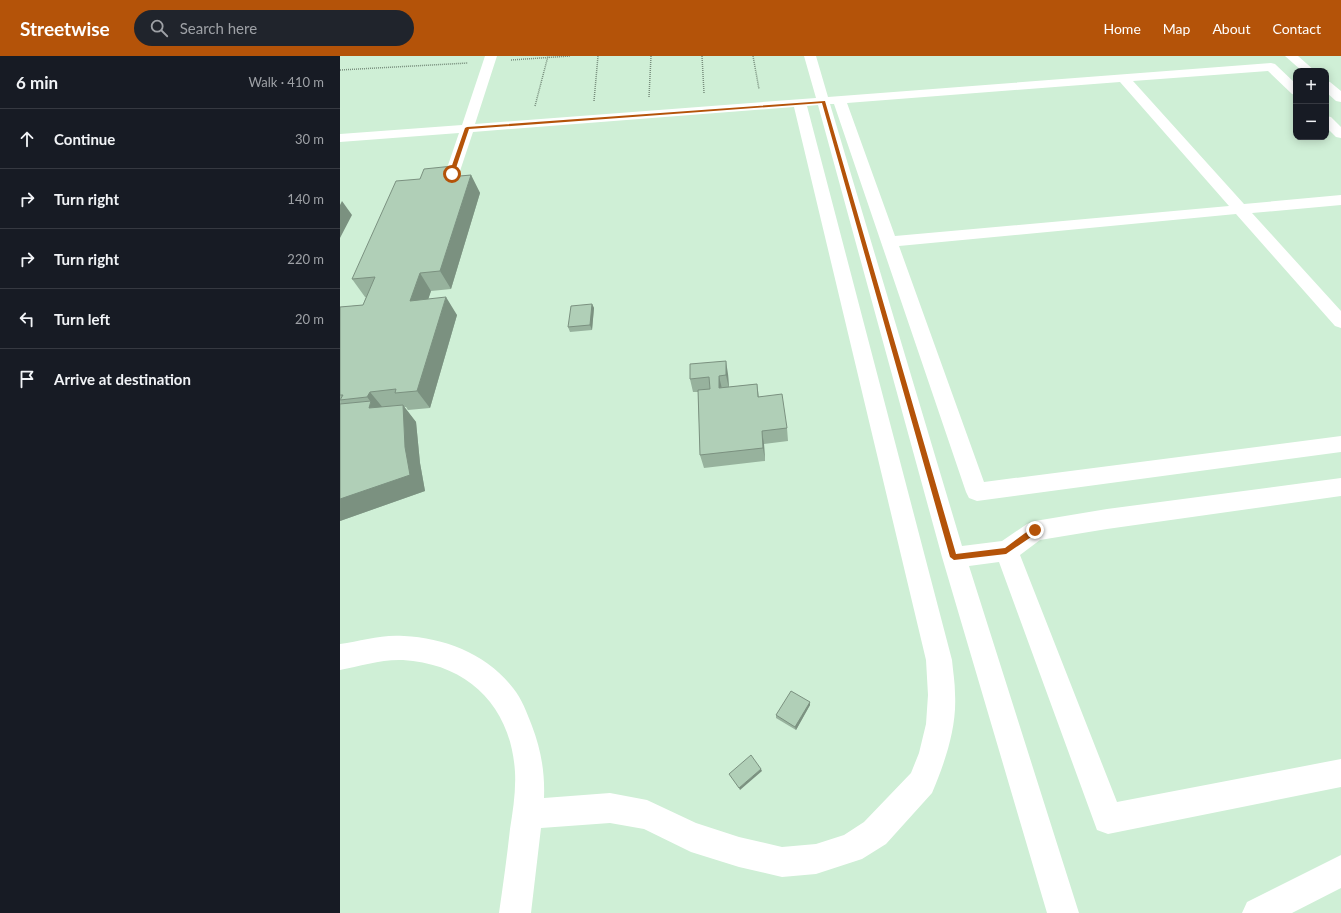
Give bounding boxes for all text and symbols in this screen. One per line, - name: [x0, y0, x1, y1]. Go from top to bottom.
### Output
- search box: [134, 10, 414, 46]
- text: Streetwise: [20, 17, 110, 40]
- icon: search: [148, 17, 170, 39]
- text: Search here: [180, 19, 257, 37]
- text: Home: [1103, 20, 1141, 37]
- text: Map: [1163, 20, 1190, 37]
- text: About: [1212, 20, 1250, 37]
- text: Contact: [1272, 20, 1321, 37]
- map controls: [1293, 68, 1329, 140]
- button: +: [1293, 68, 1329, 104]
- text: 6 min: [16, 72, 58, 93]
- text: Walk · 410 m: [248, 74, 324, 90]
- button: −: [1293, 104, 1329, 140]
- icon: ahead: [16, 128, 38, 150]
- text: Continue: [54, 130, 115, 148]
- text: 30 m: [295, 131, 324, 147]
- route start: [443, 165, 461, 183]
- icon: right: [16, 188, 38, 210]
- text: Turn right: [54, 190, 119, 208]
- text: 140 m: [287, 191, 324, 207]
- icon: right: [16, 248, 38, 270]
- text: Turn right: [54, 250, 119, 268]
- text: 220 m: [287, 251, 324, 267]
- icon: left: [16, 308, 38, 330]
- text: Turn left: [54, 310, 110, 328]
- text: 20 m: [295, 311, 324, 327]
- icon: arrive: [16, 368, 38, 390]
- text: Arrive at destination: [54, 370, 191, 388]
- route end: [1026, 521, 1044, 539]

